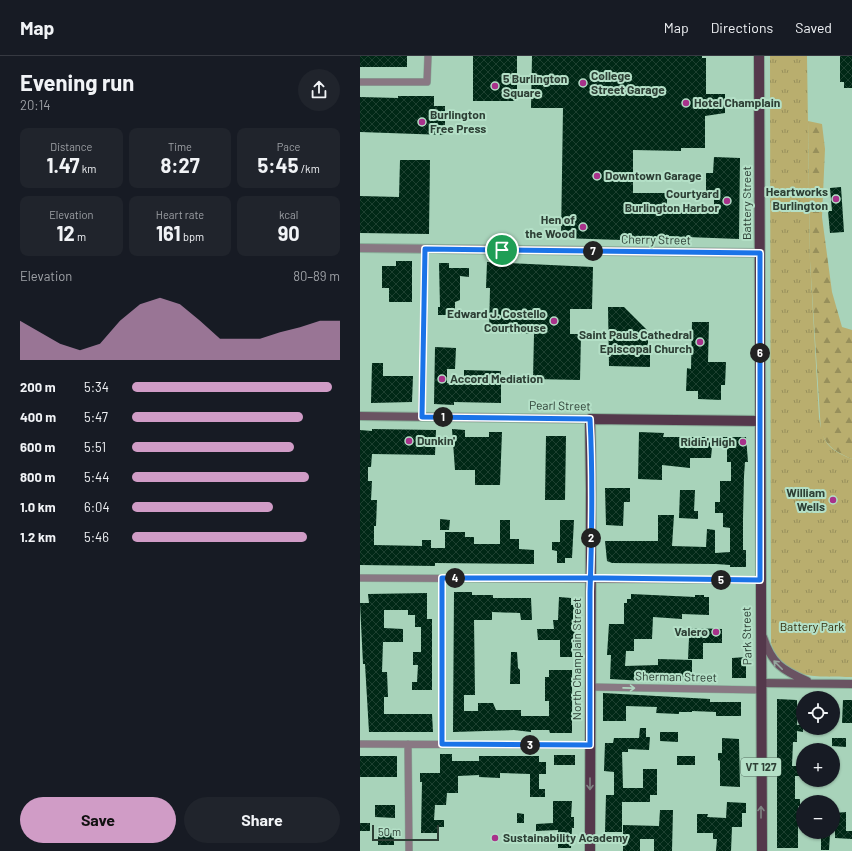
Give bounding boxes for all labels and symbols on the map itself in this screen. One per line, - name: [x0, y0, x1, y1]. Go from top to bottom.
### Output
- place label: College Street Garage: [591, 68, 665, 96]
- place label: 5 Burlington Square: [503, 71, 567, 99]
- marker: College Street Garage: [578, 78, 588, 88]
- marker: 5 Burlington Square: [490, 81, 500, 91]
- place label: Hotel Champlain: [694, 95, 780, 109]
- marker: Hotel Champlain: [681, 98, 691, 108]
- place label: Burlington Free Press: [430, 107, 486, 135]
- marker: Burlington Free Press: [417, 117, 427, 127]
- street label: Battery Street: [739, 166, 753, 240]
- place label: Downtown Garage: [605, 168, 702, 182]
- marker: Downtown Garage: [592, 171, 602, 181]
- place label: Heartworks Burlington: [766, 184, 828, 212]
- place label: Courtyard Burlington Harbor: [625, 186, 719, 214]
- marker: Heartworks Burlington: [831, 194, 841, 204]
- marker: Courtyard Burlington Harbor: [722, 196, 732, 206]
- place label: Hen of the Wood: [525, 212, 575, 240]
- marker: Hen of the Wood: [578, 222, 588, 232]
- street label: Cherry Street: [621, 231, 691, 247]
- pin: [485, 233, 519, 267]
- pin: 7: [583, 241, 603, 261]
- place label: Edward J. Costello Courthouse: [447, 306, 546, 334]
- marker: Edward J. Costello Courthouse: [549, 316, 559, 326]
- place label: Saint Pauls Cathedral Episcopal Church: [579, 327, 692, 355]
- marker: Saint Pauls Cathedral Episcopal Church: [695, 337, 705, 347]
- pin: 6: [750, 343, 770, 363]
- place label: Accord Mediation: [450, 371, 543, 385]
- marker: Accord Mediation: [437, 374, 447, 384]
- street label: Pearl Street: [529, 397, 591, 413]
- pin: 1: [433, 407, 453, 427]
- place label: Dunkin': [417, 433, 455, 447]
- place label: Ridin' High: [680, 434, 735, 448]
- marker: Dunkin': [404, 436, 414, 446]
- marker: Ridin' High: [738, 437, 748, 447]
- place label: William Wells: [786, 485, 825, 513]
- marker: William Wells: [828, 495, 838, 505]
- pin: 2: [581, 528, 601, 548]
- pin: 4: [445, 568, 465, 588]
- pin: 5: [711, 570, 731, 590]
- street label: North Champlain Street: [569, 598, 583, 720]
- street label: Park Street: [738, 607, 754, 666]
- park label: Battery Park: [780, 619, 844, 633]
- place label: Valero: [674, 624, 708, 638]
- marker: Valero: [711, 627, 721, 637]
- one-way arrow: [773, 660, 783, 670]
- street label: Sherman Street: [635, 668, 717, 684]
- one-way arrow: [622, 684, 635, 692]
- pin: 3: [520, 735, 540, 755]
- road number: VT 127: [741, 758, 781, 776]
- one-way arrow: [586, 777, 594, 790]
- one-way arrow: [758, 806, 765, 819]
- scale bar: [372, 823, 439, 842]
- place label: Sustainability Academy: [503, 830, 628, 844]
- marker: Sustainability Academy: [490, 833, 500, 843]

